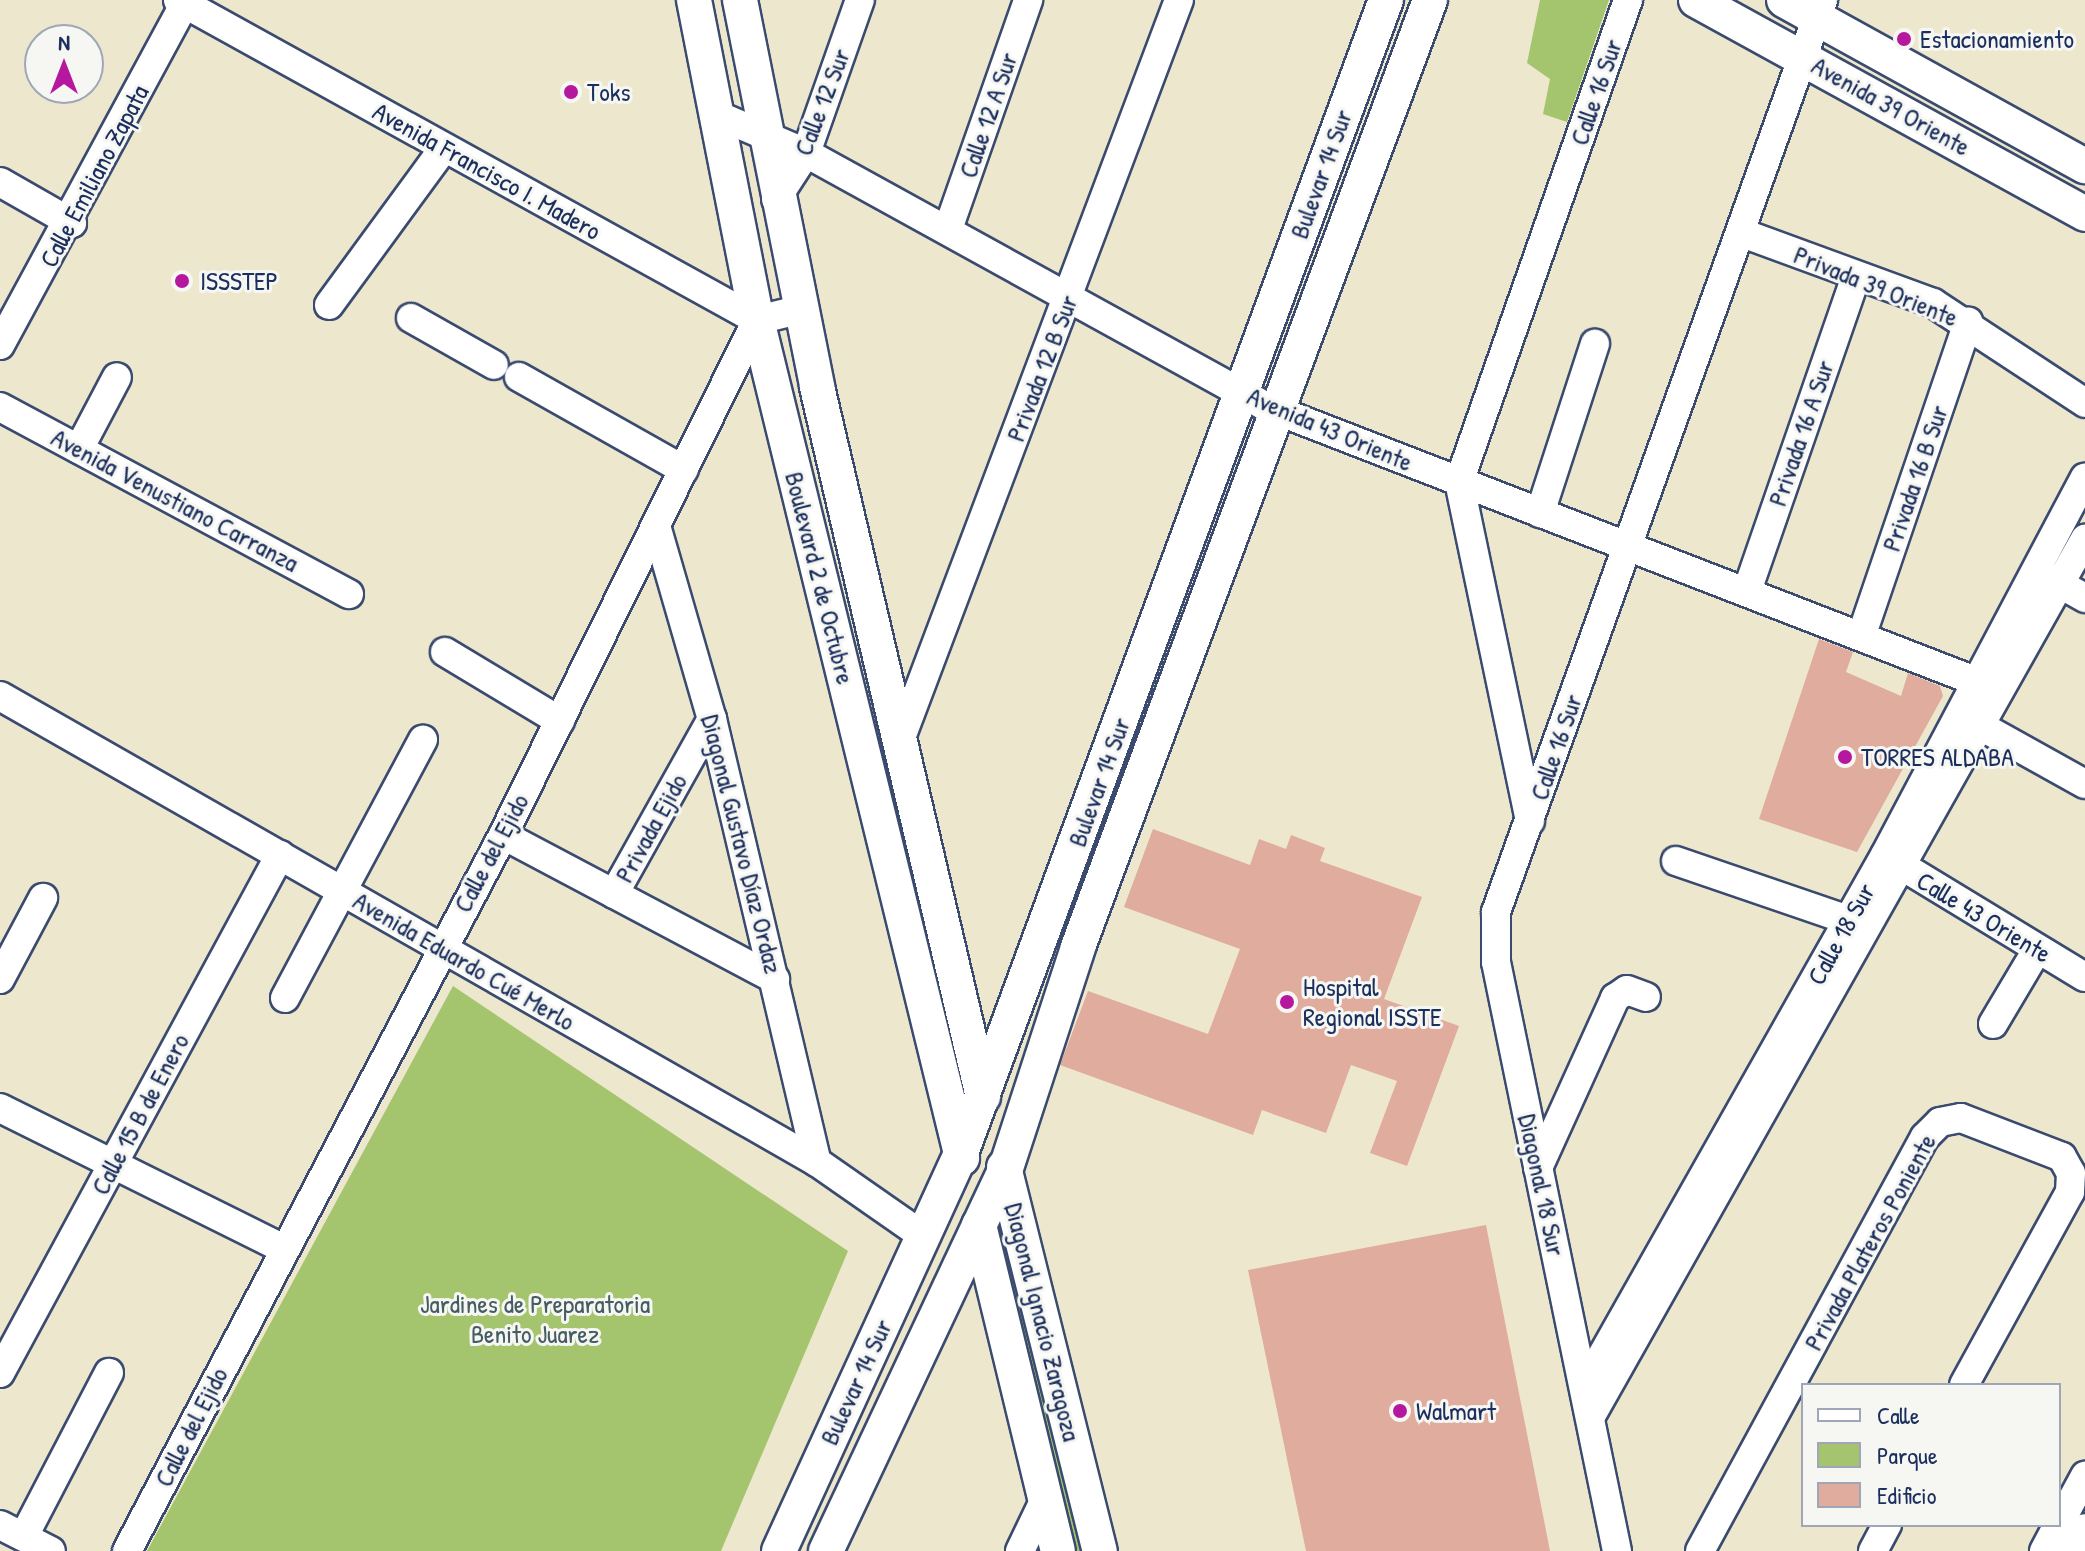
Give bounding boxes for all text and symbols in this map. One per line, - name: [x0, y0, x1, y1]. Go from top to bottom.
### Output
- place label: Estacionamiento: [1920, 23, 2074, 55]
- north arrow: [24, 24, 104, 104]
- text: N: [58, 27, 70, 57]
- marker: Estacionamiento: [1895, 30, 1913, 48]
- street label: Calle 16 Sur: [1563, 35, 1629, 149]
- street label: Calle 12 Sur: [787, 44, 857, 160]
- street label: Calle 12 A Sur: [952, 48, 1024, 182]
- street label: Avenida 39 Oriente: [1806, 50, 1976, 162]
- place label: Toks: [587, 76, 630, 108]
- street label: Calle Emiliano Zapata: [33, 80, 155, 272]
- marker: Toks: [562, 83, 580, 101]
- street label: Avenida Francisco I. Madero: [368, 95, 606, 247]
- street label: Bulevar 14 Sur: [1283, 105, 1359, 243]
- street label: Privada 39 Oriente: [1789, 239, 1963, 333]
- place label: ISSSTEP: [200, 265, 278, 297]
- marker: ISSSTEP: [171, 270, 193, 292]
- street label: Privada 12 B Sur: [1000, 290, 1084, 446]
- street label: Privada 16 A Sur: [1761, 356, 1841, 510]
- street label: Avenida 43 Oriente: [1243, 380, 1417, 478]
- street label: Privada 16 B Sur: [1875, 401, 1955, 555]
- street label: Avenida Venustiano Carranza: [46, 422, 304, 578]
- street label: Boulevard 2 de Octubre: [779, 469, 861, 687]
- street label: Calle 16 Sur: [1523, 690, 1589, 804]
- street label: Diagonal Gustavo Díaz Ordaz: [695, 711, 789, 977]
- street label: Bulevar 14 Sur: [1061, 713, 1137, 851]
- place label: TORRES ALDABA: [1861, 741, 2014, 773]
- marker: TORRES ALDABA: [1836, 748, 1854, 766]
- street label: Privada Ejido: [608, 768, 694, 888]
- street label: Calle del Ejido: [447, 789, 535, 917]
- street label: Calle 43 Oriente: [1911, 865, 2057, 969]
- street label: Calle 18 Sur: [1800, 878, 1882, 990]
- street label: Avenida Eduardo Cué Merlo: [348, 885, 580, 1037]
- place label: Hospital Regional ISSTE: [1303, 971, 1442, 1032]
- marker: Hospital Regional ISSTE: [1278, 993, 1296, 1011]
- street label: Calle 15 B de Enero: [84, 1028, 196, 1200]
- street label: Diagonal 18 Sur: [1512, 1111, 1572, 1259]
- street label: Privada Plateros Poniente: [1798, 1128, 1942, 1356]
- street label: Diagonal Ignacio Zaragoza: [998, 1200, 1088, 1444]
- park label: Jardines de Preparatoria Benito Juarez: [420, 1288, 650, 1350]
- street label: Bulevar 14 Sur: [813, 1314, 899, 1450]
- street label: Calle del Ejido: [148, 1362, 234, 1492]
- legend: [1801, 1383, 2061, 1527]
- place label: Walmart: [1416, 1395, 1496, 1427]
- text: Calle: [1877, 1399, 1919, 1431]
- marker: Walmart: [1391, 1402, 1409, 1420]
- text: Parque: [1877, 1439, 1937, 1471]
- text: Edificio: [1877, 1479, 1936, 1511]

